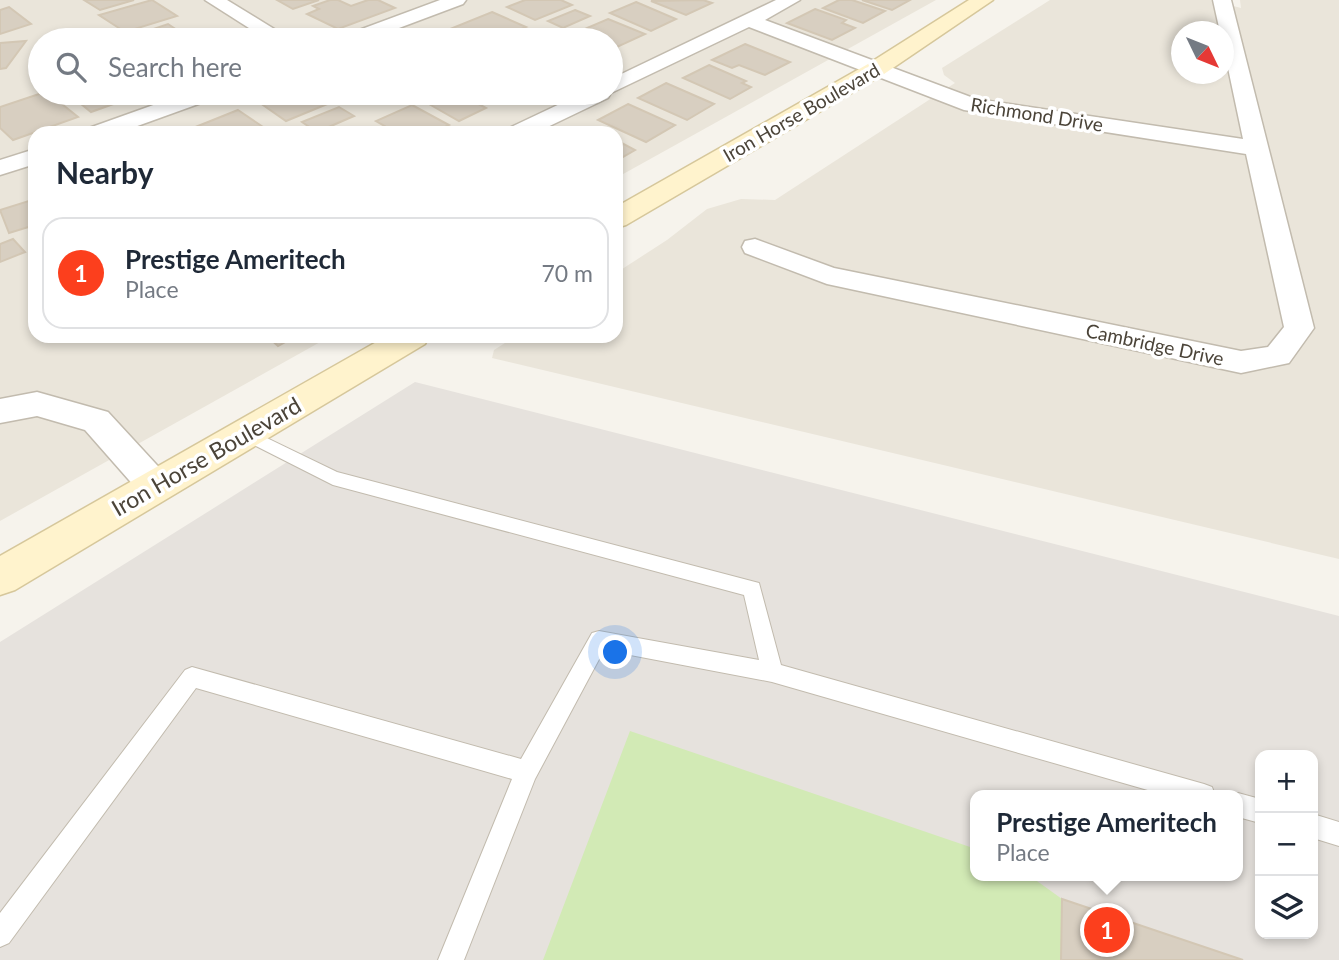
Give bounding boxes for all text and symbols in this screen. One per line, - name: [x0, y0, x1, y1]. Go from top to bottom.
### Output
- north arrow: [1171, 21, 1234, 84]
- search box: [28, 28, 623, 105]
- icon: search: [52, 48, 90, 86]
- text: Search here: [108, 51, 242, 83]
- street label: Iron Horse Boulevard: [719, 58, 883, 166]
- street label: Richmond Drive: [969, 92, 1105, 136]
- text: Nearby: [56, 154, 154, 190]
- text: Prestige Ameritech: [125, 243, 346, 275]
- text: 1: [74, 259, 88, 287]
- text: 70 m: [542, 259, 593, 287]
- text: Place: [125, 275, 179, 303]
- street label: Cambridge Drive: [1084, 318, 1226, 370]
- street label: Iron Horse Boulevard: [106, 390, 306, 522]
- your location: [598, 635, 632, 669]
- map controls: [1255, 750, 1318, 939]
- button: +: [1255, 750, 1318, 813]
- popup: [970, 790, 1243, 881]
- text: Prestige Ameritech: [996, 806, 1217, 838]
- button: −: [1255, 813, 1318, 876]
- text: Place: [996, 838, 1050, 866]
- button: layers: [1255, 876, 1318, 939]
- pin: 1: [1084, 904, 1130, 956]

